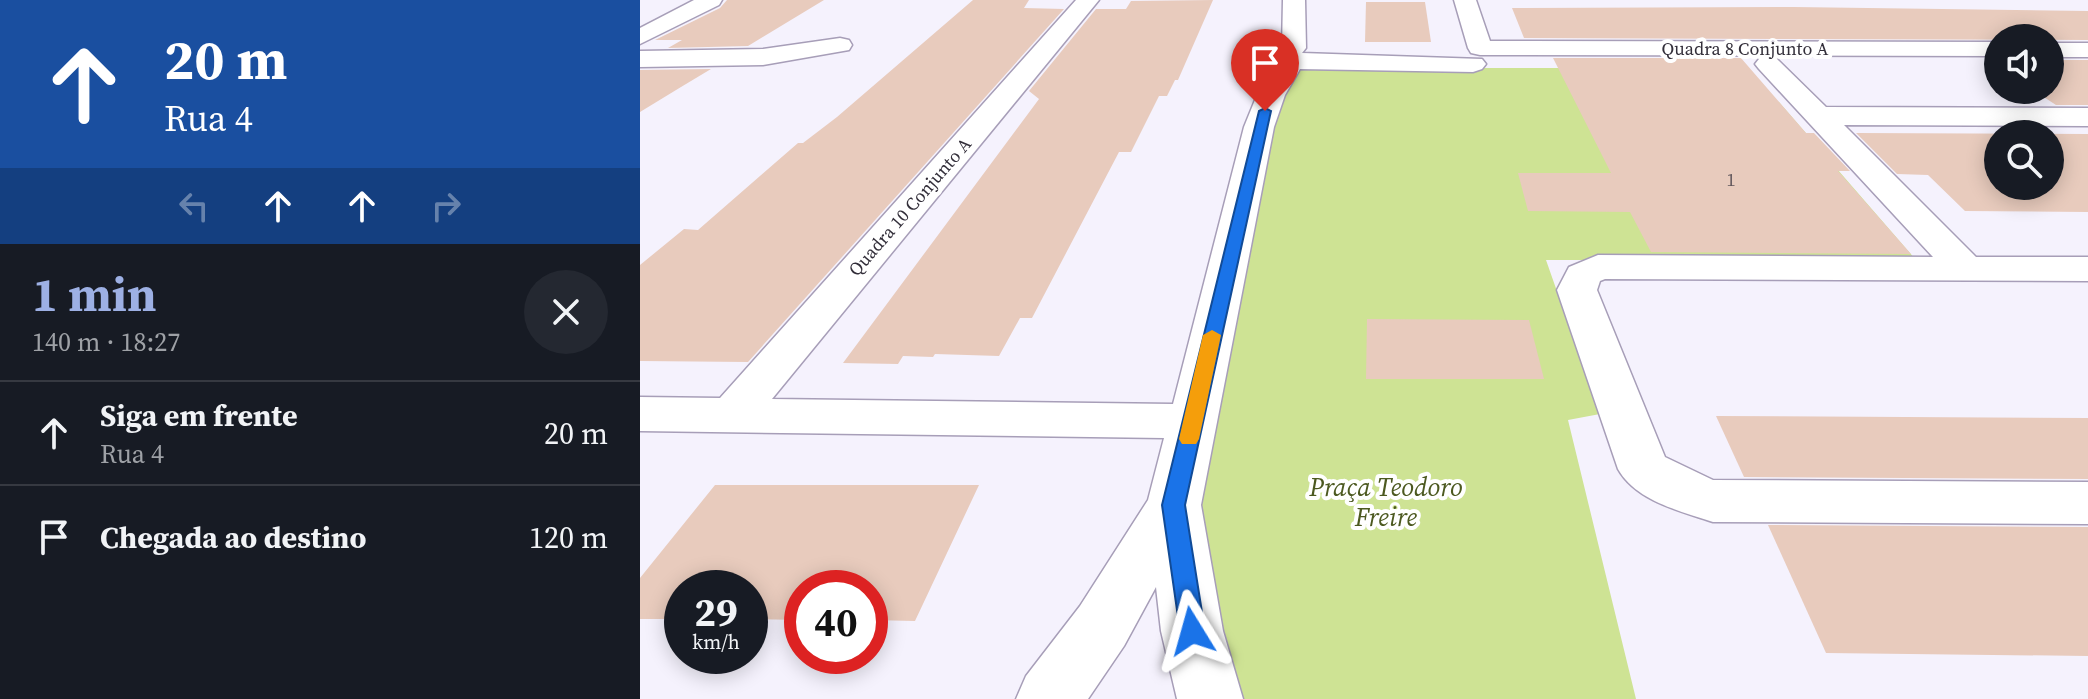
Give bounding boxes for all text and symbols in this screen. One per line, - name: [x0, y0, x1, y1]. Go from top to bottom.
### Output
- text: 20 m: [164, 21, 287, 98]
- map controls: [1984, 24, 2064, 200]
- button: sound: [1984, 24, 2064, 104]
- pin: [1231, 29, 1299, 111]
- icon: ahead: [32, 32, 136, 136]
- street label: Quadra 8 Conjunto A: [1662, 36, 1828, 61]
- icon: arrive: [1243, 41, 1287, 85]
- text: Rua 4: [164, 94, 253, 143]
- button: search: [1984, 120, 2064, 200]
- street label: Quadra 10 Conjunto A: [842, 132, 977, 281]
- house number: 1: [1727, 167, 1736, 192]
- icon: left: [172, 184, 216, 228]
- icon: ahead: [256, 184, 300, 228]
- icon: ahead: [340, 184, 384, 228]
- icon: right: [424, 184, 468, 228]
- text: 1 min: [32, 261, 157, 327]
- button: close: [524, 270, 608, 354]
- text: 140 m · 18:27: [32, 324, 180, 360]
- text: Siga em frente: [100, 395, 298, 436]
- icon: ahead: [32, 411, 76, 455]
- text: 20 m: [544, 413, 608, 454]
- text: Rua 4: [100, 436, 164, 472]
- park label: Praça Teodoro Freire: [1308, 469, 1463, 535]
- icon: arrive: [32, 515, 76, 559]
- text: Chegada ao destino: [100, 517, 366, 558]
- text: 120 m: [529, 517, 608, 558]
- speed limit sign: 40: [784, 570, 888, 674]
- text: 29: [694, 585, 738, 639]
- position arrow: [1150, 589, 1234, 673]
- text: km/h: [692, 628, 740, 656]

